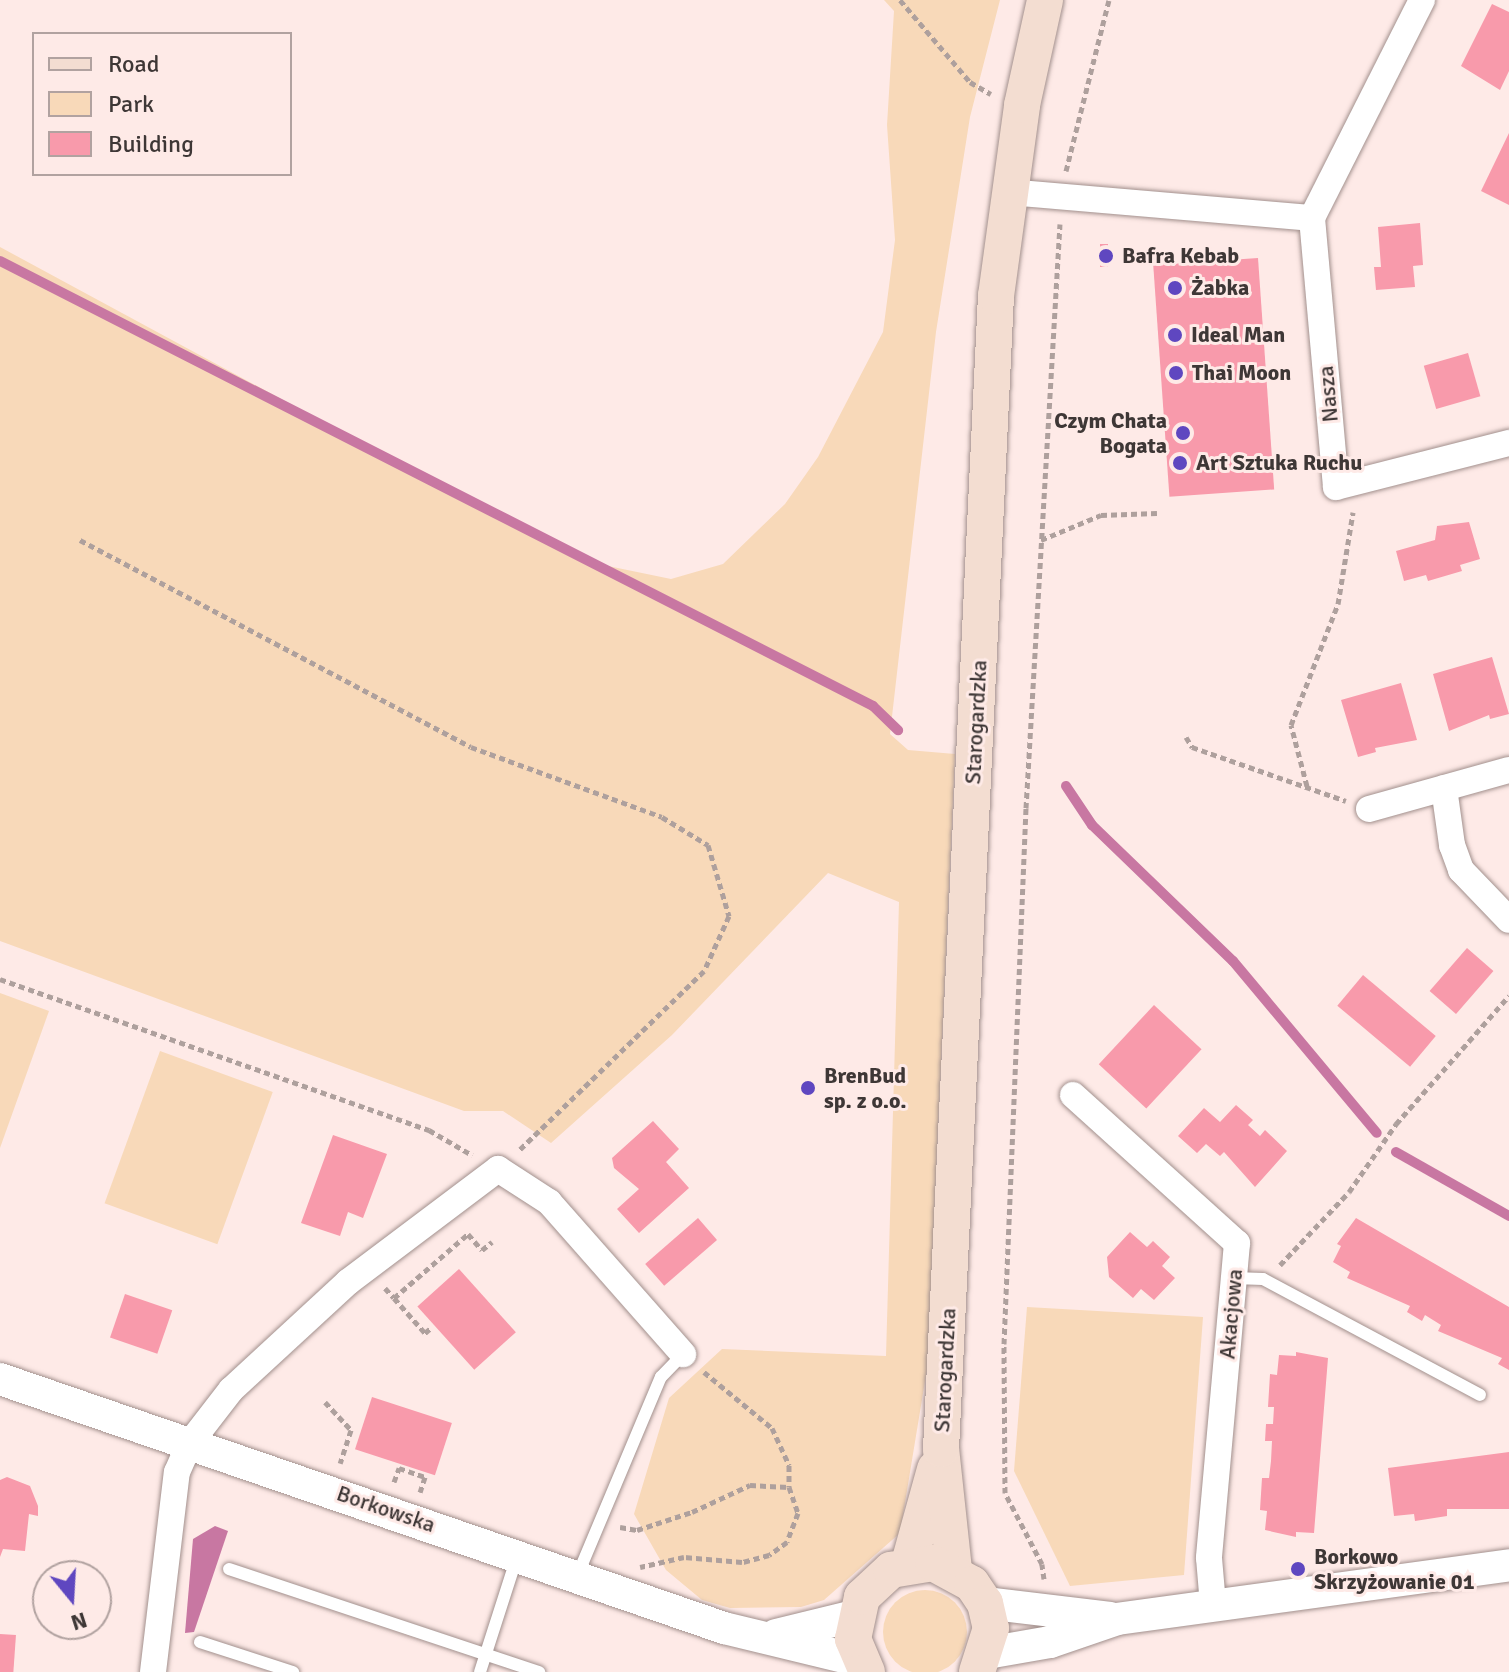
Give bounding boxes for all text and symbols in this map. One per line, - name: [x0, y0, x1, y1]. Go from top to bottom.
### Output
- legend: [32, 32, 292, 176]
- text: Road: [108, 49, 159, 79]
- text: Park: [108, 89, 154, 119]
- text: Building: [108, 129, 194, 159]
- place label: Bafra Kebab: [1122, 243, 1239, 269]
- marker: Bafra Kebab: [1097, 247, 1115, 265]
- place label: Żabka: [1191, 275, 1249, 301]
- marker: Żabka: [1166, 279, 1184, 297]
- place label: Ideal Man: [1191, 322, 1285, 348]
- marker: Ideal Man: [1166, 326, 1184, 344]
- place label: Thai Moon: [1192, 360, 1291, 386]
- marker: Thai Moon: [1167, 364, 1185, 382]
- street label: Nasza: [1312, 365, 1344, 423]
- place label: Czym Chata Bogata: [1054, 407, 1167, 458]
- marker: Czym Chata Bogata: [1174, 424, 1192, 442]
- place label: Art Sztuka Ruchu: [1196, 450, 1362, 476]
- marker: Art Sztuka Ruchu: [1171, 454, 1189, 472]
- street label: Starogardzka: [960, 659, 992, 785]
- place label: BrenBud sp. z o.o.: [824, 1062, 907, 1114]
- marker: BrenBud sp. z o.o.: [799, 1079, 817, 1097]
- street label: Akacjowa: [1214, 1268, 1248, 1360]
- street label: Starogardzka: [929, 1307, 961, 1433]
- street label: Borkowska: [333, 1480, 439, 1538]
- place label: Borkowo Skrzyżowanie 01: [1314, 1543, 1475, 1594]
- north arrow: [32, 1560, 112, 1640]
- marker: Borkowo Skrzyżowanie 01: [1289, 1560, 1307, 1578]
- text: N: [67, 1606, 90, 1637]

